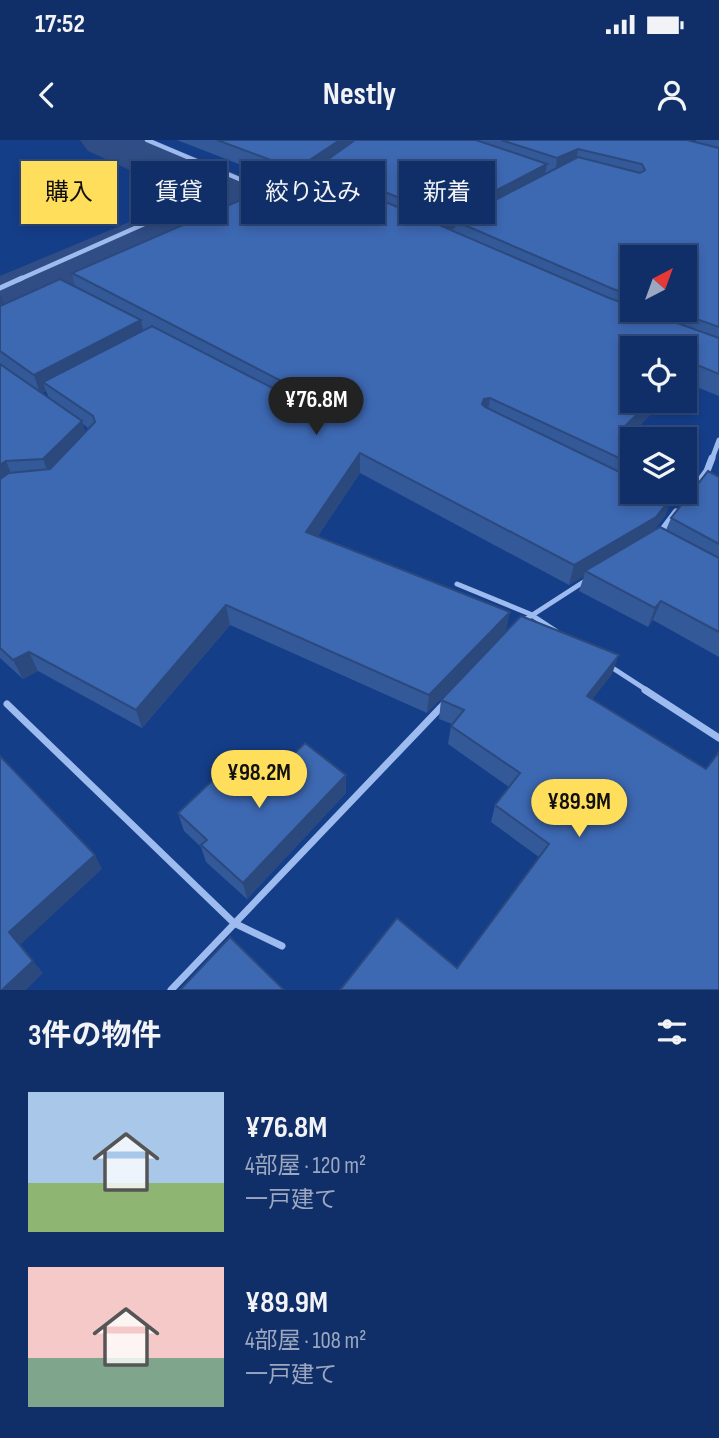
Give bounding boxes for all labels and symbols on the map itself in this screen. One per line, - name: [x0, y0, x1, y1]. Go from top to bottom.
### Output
- north arrow: [620, 245, 696, 322]
- pin: ¥76.8M: [259, 378, 373, 437]
- pin: ¥98.2M: [202, 750, 316, 810]
- pin: ¥89.9M: [522, 780, 636, 839]

